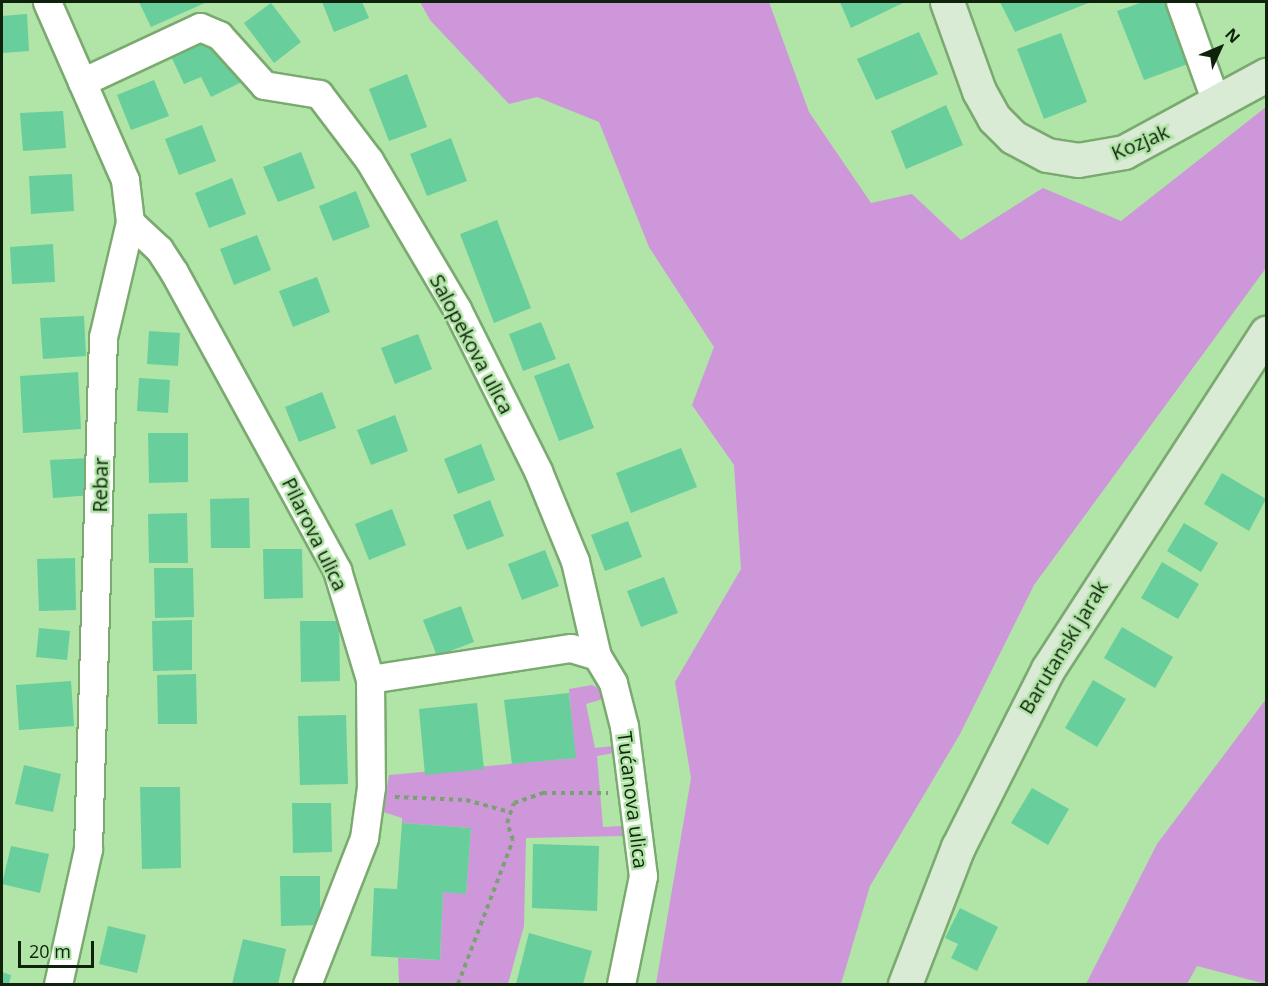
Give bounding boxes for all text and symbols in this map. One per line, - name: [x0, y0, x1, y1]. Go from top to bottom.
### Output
- north arrow: [1190, 18, 1250, 78]
- text: N: [1221, 23, 1245, 48]
- street label: Kozjak: [1108, 119, 1172, 165]
- street label: Salopekova ulica: [425, 270, 519, 418]
- street label: Rebar: [88, 457, 112, 513]
- street label: Pilarova ulica: [277, 474, 353, 594]
- street label: Barutanski jarak: [1014, 576, 1112, 718]
- street label: Tućanova ulica: [613, 730, 653, 870]
- scale bar: [21, 929, 98, 967]
- text: 20 m: [29, 939, 71, 963]

